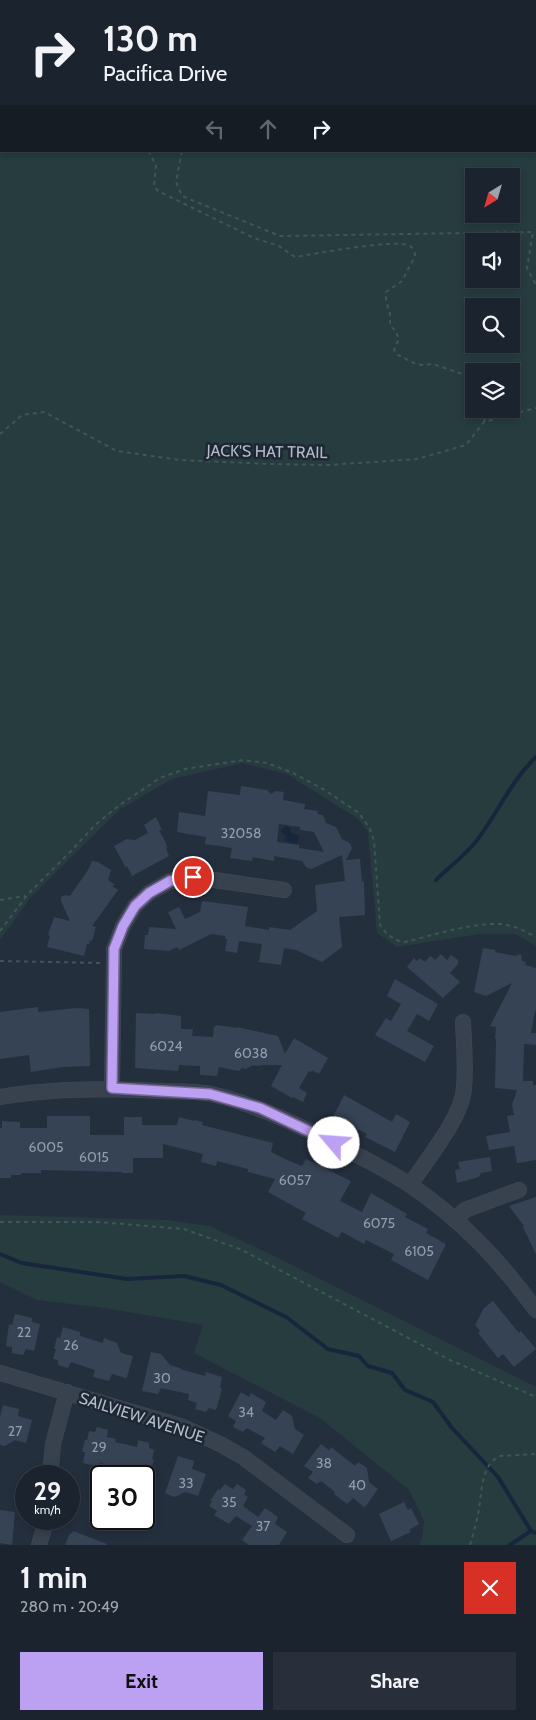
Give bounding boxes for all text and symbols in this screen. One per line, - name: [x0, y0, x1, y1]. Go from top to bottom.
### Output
- text: 130 m: [103, 17, 198, 60]
- icon: right: [20, 20, 85, 85]
- text: Pacifica Drive: [103, 60, 227, 87]
- icon: left: [201, 115, 229, 143]
- icon: ahead: [254, 115, 282, 143]
- icon: right: [307, 115, 335, 143]
- north arrow: [465, 168, 520, 222]
- map controls: [465, 168, 520, 418]
- button: sound: [465, 233, 520, 288]
- button: search: [465, 298, 520, 353]
- button: layers: [465, 363, 520, 418]
- street label: JACK'S HAT TRAIL: [205, 441, 328, 462]
- house number: 32058: [221, 824, 261, 842]
- pin: [172, 856, 214, 898]
- icon: arrive: [179, 863, 207, 891]
- house number: 6024: [149, 1037, 183, 1055]
- house number: 6038: [234, 1044, 268, 1062]
- position arrow: [307, 1116, 359, 1168]
- house number: 6005: [28, 1138, 64, 1156]
- house number: 6015: [79, 1148, 109, 1166]
- house number: 6057: [279, 1171, 311, 1189]
- house number: 6075: [363, 1214, 395, 1232]
- house number: 6105: [404, 1242, 434, 1260]
- house number: 22: [17, 1323, 31, 1341]
- house number: 26: [63, 1336, 79, 1354]
- house number: 30: [153, 1369, 171, 1387]
- street label: SAILVIEW AVENUE: [77, 1388, 207, 1447]
- house number: 34: [238, 1403, 254, 1421]
- house number: 27: [8, 1422, 22, 1440]
- house number: 29: [91, 1438, 107, 1456]
- house number: 38: [316, 1454, 332, 1472]
- speed limit sign: 30: [90, 1465, 155, 1530]
- house number: 33: [178, 1474, 194, 1492]
- text: 29: [34, 1476, 61, 1506]
- house number: 40: [348, 1476, 366, 1494]
- house number: 35: [221, 1493, 237, 1511]
- text: km/h: [34, 1502, 61, 1517]
- house number: 37: [256, 1517, 270, 1535]
- text: 1 min: [20, 1559, 88, 1596]
- button: close: [464, 1562, 516, 1614]
- text: 280 m · 20:49: [20, 1597, 119, 1616]
- button: Exit: [20, 1652, 263, 1710]
- button: Share: [273, 1652, 516, 1710]

